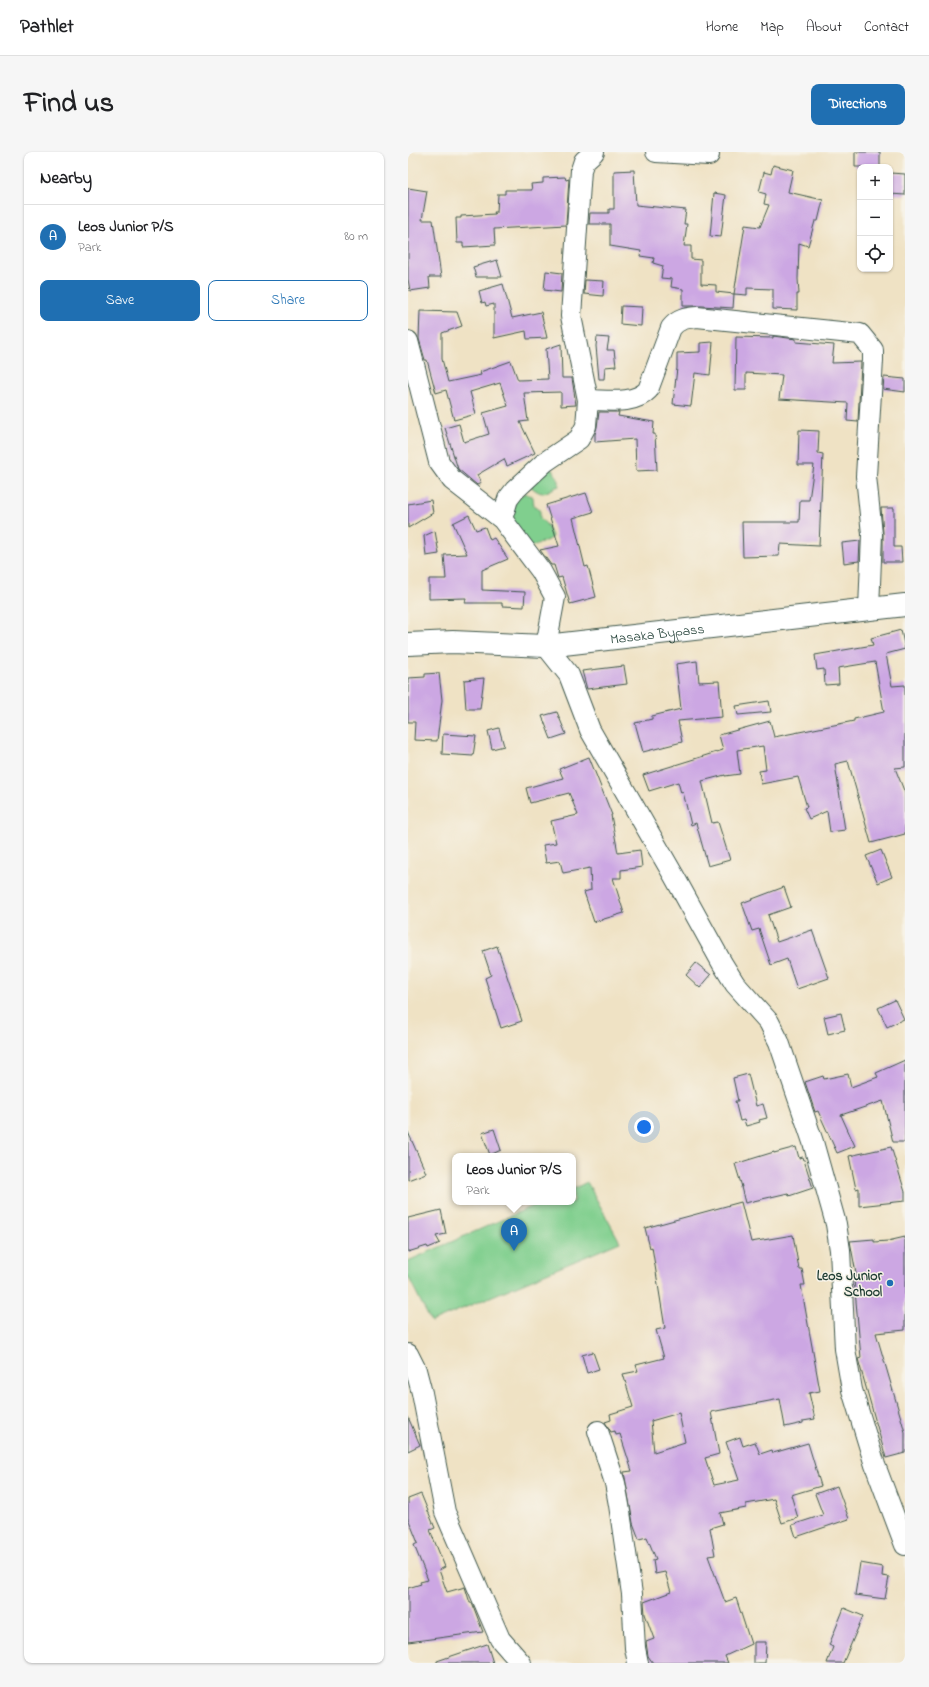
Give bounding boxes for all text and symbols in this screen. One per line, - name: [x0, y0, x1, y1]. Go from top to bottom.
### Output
- text: Pathlet: [20, 14, 74, 41]
- text: Home: [706, 17, 738, 38]
- text: Map: [760, 17, 784, 38]
- text: About: [806, 17, 842, 38]
- text: Contact: [864, 17, 909, 38]
- text: Find us: [24, 84, 114, 125]
- button: Directions: [811, 84, 905, 125]
- map controls: [857, 164, 893, 272]
- button: +: [857, 164, 893, 200]
- text: Nearby: [40, 166, 92, 191]
- button: −: [857, 200, 893, 236]
- text: Leos Junior P/S: [78, 216, 174, 238]
- text: A: [49, 227, 57, 246]
- text: 80 m: [344, 227, 368, 246]
- button: locate: [857, 236, 893, 272]
- text: Park: [78, 238, 102, 257]
- button: Save: [40, 280, 200, 321]
- button: Share: [208, 280, 368, 321]
- street label: Masaka Bypass: [609, 619, 706, 651]
- your location: [634, 1117, 654, 1137]
- popup: [452, 1153, 576, 1205]
- text: Leos Junior P/S: [466, 1159, 562, 1181]
- text: Park: [466, 1181, 490, 1200]
- pin: A: [501, 1218, 527, 1251]
- place label: Leos Junior School: [817, 1266, 883, 1303]
- marker: Leos Junior School: [885, 1278, 895, 1288]

